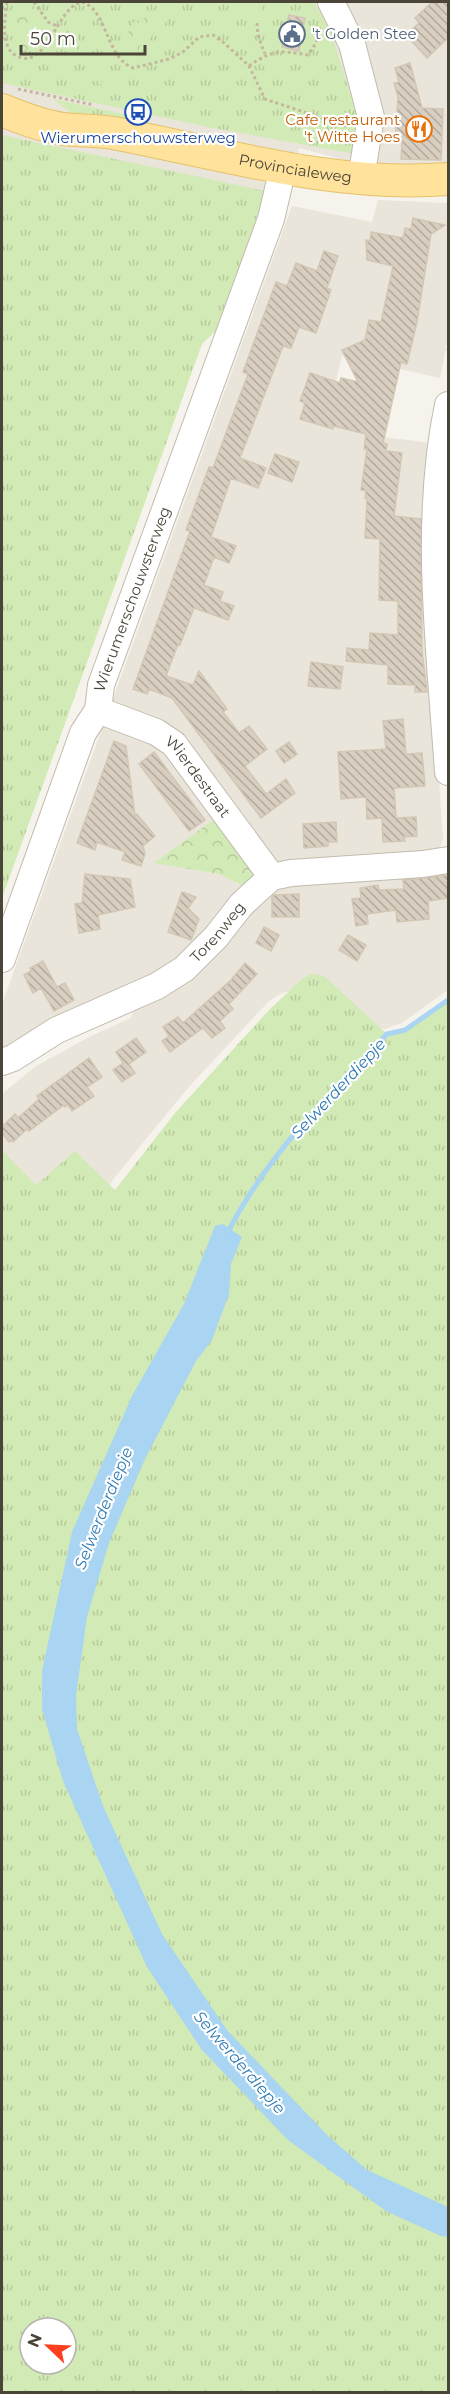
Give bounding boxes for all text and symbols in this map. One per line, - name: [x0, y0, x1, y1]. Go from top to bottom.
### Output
- scale bar: [21, 18, 146, 56]
- public building icon: 't Golden Stee: [277, 19, 307, 49]
- place label: 't Golden Stee: [312, 24, 417, 43]
- text: 50 m: [30, 28, 76, 50]
- bus stop icon: Wierumerschouwsterweg: [123, 97, 153, 127]
- place label: Cafe restaurant 't Witte Hoes: [285, 110, 400, 146]
- restaurant icon: Cafe restaurant 't Witte Hoes: [404, 114, 434, 144]
- place label: Wierumerschouwsterweg: [40, 128, 236, 147]
- street label: Provincialeweg: [237, 150, 353, 186]
- street label: Wierumerschouwsterweg: [89, 504, 174, 694]
- street label: Wierdestraat: [162, 731, 235, 821]
- street label: Torenweg: [186, 898, 249, 966]
- water label: Selwerderdiepje: [287, 1034, 390, 1142]
- water label: Selwerderdiepje: [70, 1444, 137, 1572]
- water label: Selwerderdiepje: [190, 2007, 289, 2118]
- north arrow: [18, 2316, 78, 2376]
- text: N: [23, 2331, 46, 2350]

